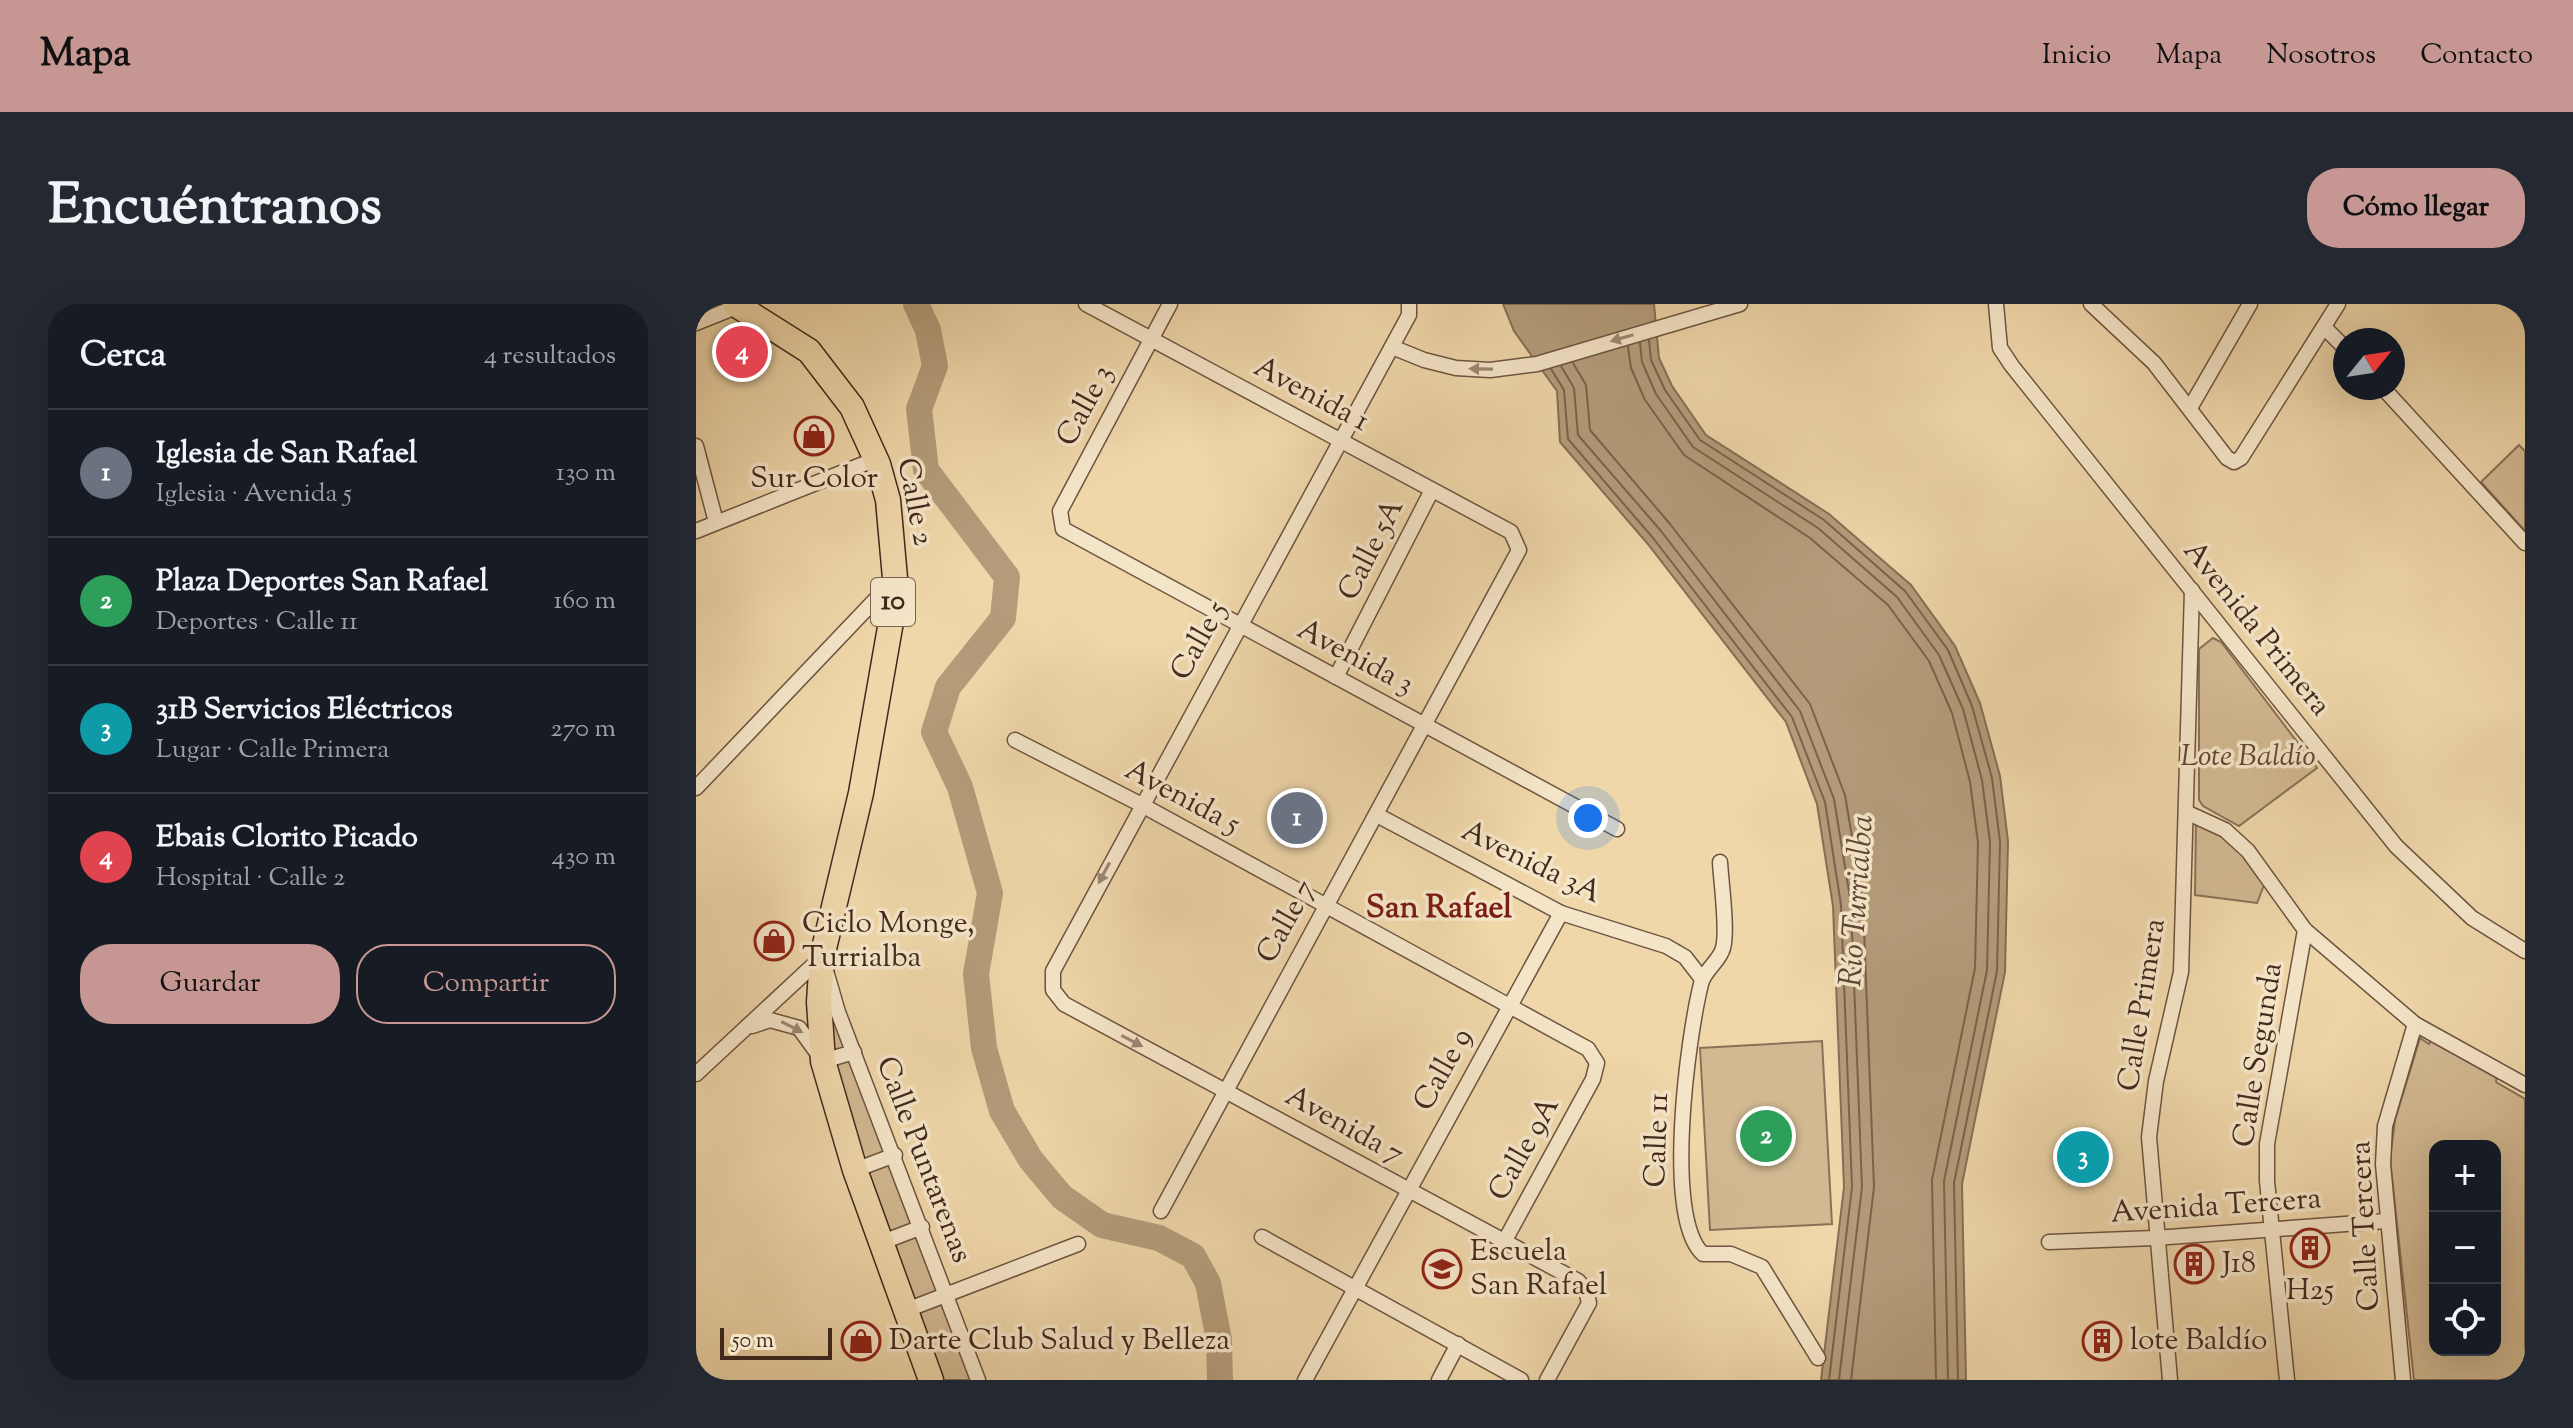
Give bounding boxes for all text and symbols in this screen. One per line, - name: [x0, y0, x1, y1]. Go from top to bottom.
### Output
- text: Mapa: [40, 29, 131, 83]
- text: Inicio: [2042, 36, 2111, 76]
- text: Mapa: [2155, 36, 2222, 76]
- text: Nosotros: [2266, 36, 2376, 76]
- text: Contacto: [2420, 36, 2533, 76]
- text: Encuéntranos: [48, 168, 382, 249]
- button: Cómo llegar: [2307, 168, 2525, 248]
- pin: 4: [716, 322, 768, 382]
- north arrow: [2333, 328, 2405, 400]
- text: Cerca: [80, 332, 166, 381]
- one-way arrow: [1610, 332, 1634, 345]
- text: 4 resultados: [484, 338, 616, 375]
- street label: Avenida 1: [1246, 347, 1376, 443]
- street label: Calle 3: [1047, 358, 1125, 454]
- one-way arrow: [1468, 363, 1493, 375]
- shop icon: Sur Color: [793, 415, 835, 457]
- text: Iglesia de San Rafael: [156, 433, 417, 476]
- street label: Calle 2: [884, 454, 944, 550]
- text: 1: [102, 455, 110, 492]
- text: 130 m: [556, 455, 616, 492]
- place label: Sur Color: [750, 458, 878, 501]
- text: Iglesia · Avenida 5: [156, 476, 352, 513]
- street label: Calle 5A: [1328, 492, 1416, 608]
- street label: Avenida Primera: [2172, 532, 2340, 726]
- text: Plaza Deportes San Rafael: [156, 561, 488, 604]
- road number: 10: [871, 578, 915, 626]
- text: 2: [100, 583, 112, 620]
- text: 160 m: [553, 583, 616, 620]
- street label: Calle 5: [1161, 594, 1239, 688]
- text: Deportes · Calle 11: [156, 604, 358, 641]
- street label: Avenida 3: [1289, 609, 1421, 707]
- text: 31B Servicios Eléctricos: [156, 689, 453, 732]
- text: 3: [101, 711, 111, 748]
- text: 270 m: [551, 711, 616, 748]
- text: Lugar · Calle Primera: [156, 732, 389, 769]
- park label: Lote Baldío: [2180, 736, 2316, 779]
- street label: Avenida 5: [1117, 750, 1247, 846]
- pin: 1: [1271, 788, 1323, 848]
- your location: [1568, 798, 1608, 838]
- street label: Avenida 3A: [1454, 811, 1608, 915]
- water label: Río Turrialba: [1829, 814, 1887, 988]
- text: Ebais Clorito Picado: [156, 817, 418, 860]
- text: 4: [99, 839, 113, 876]
- text: 430 m: [552, 839, 616, 876]
- text: Hospital · Calle 2: [156, 860, 345, 897]
- one-way arrow: [1097, 862, 1110, 885]
- street label: Calle 7: [1247, 872, 1327, 972]
- district label: San Rafael: [1366, 886, 1512, 932]
- place label: Ciclo Monge, Turrialba: [802, 903, 975, 980]
- street label: Calle Primera: [2108, 915, 2178, 1094]
- shop icon: Ciclo Monge, Turrialba: [753, 920, 795, 962]
- button: Guardar: [80, 944, 340, 1024]
- button: Compartir: [356, 944, 616, 1024]
- street label: Calle Segunda: [2223, 959, 2295, 1150]
- one-way arrow: [781, 1021, 804, 1034]
- street label: Calle 9: [1404, 1021, 1484, 1119]
- one-way arrow: [1121, 1034, 1144, 1048]
- street label: Calle Puntarenas: [864, 1051, 982, 1269]
- street label: Avenida 7: [1277, 1076, 1411, 1176]
- street label: Calle 9A: [1479, 1089, 1571, 1209]
- street label: Calle 11: [1635, 1092, 1681, 1188]
- pin: 2: [1740, 1106, 1792, 1166]
- pin: 3: [2057, 1127, 2109, 1187]
- street label: Calle Tercera: [2340, 1139, 2392, 1312]
- map controls: [2429, 1140, 2501, 1356]
- button: +: [2429, 1140, 2501, 1212]
- street label: Avenida Tercera: [2109, 1178, 2323, 1236]
- button: −: [2429, 1212, 2501, 1284]
- building icon: H25: [2289, 1227, 2331, 1269]
- place label: Escuela San Rafael: [1470, 1231, 1607, 1308]
- building icon: J18: [2173, 1243, 2215, 1285]
- place label: J18: [2220, 1243, 2256, 1286]
- school or university icon: Escuela San Rafael: [1421, 1248, 1463, 1290]
- place label: H25: [2286, 1270, 2334, 1313]
- button: locate: [2429, 1284, 2501, 1356]
- shop icon: Darte Club Salud y Belleza: [840, 1320, 882, 1362]
- place label: Darte Club Salud y Belleza: [889, 1320, 1230, 1363]
- building icon: lote Baldío: [2081, 1320, 2123, 1362]
- place label: lote Baldío: [2130, 1320, 2268, 1363]
- scale bar: [720, 1324, 832, 1360]
- text: 50 m: [732, 1326, 774, 1358]

